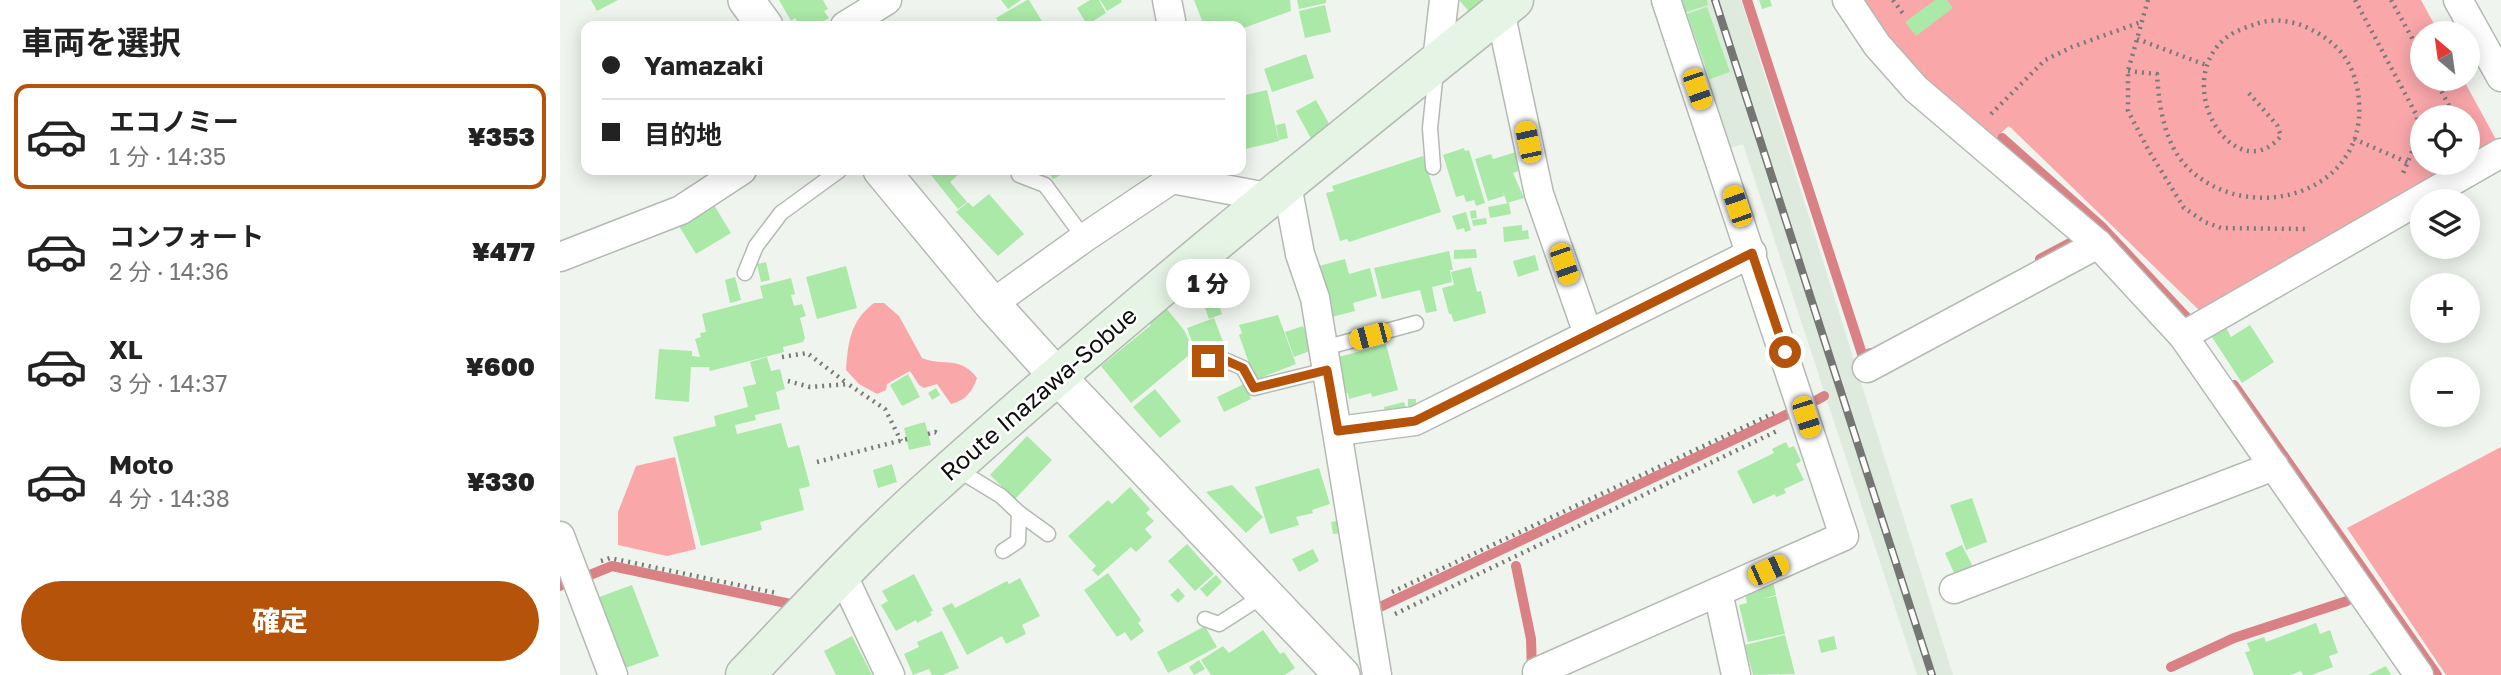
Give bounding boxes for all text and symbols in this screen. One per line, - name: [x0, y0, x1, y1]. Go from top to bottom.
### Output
- north arrow: [2410, 21, 2480, 91]
- map controls: [2410, 21, 2480, 427]
- text: 車両を選択: [21, 23, 181, 61]
- text: Yamazaki: [644, 50, 764, 81]
- car: [1681, 66, 1714, 112]
- icon: car: [25, 105, 88, 168]
- button: locate: [2410, 105, 2480, 175]
- text: エコノミー: [109, 106, 239, 137]
- text: 目的地: [644, 119, 722, 150]
- car: [1514, 119, 1543, 165]
- text: ¥353: [468, 121, 535, 152]
- text: 1 分 · 14:35: [109, 142, 226, 170]
- car: [1721, 183, 1754, 229]
- button: layers: [2410, 189, 2480, 259]
- icon: car: [25, 220, 88, 283]
- text: コンフォート: [109, 221, 264, 252]
- text: ¥477: [472, 236, 535, 267]
- car: [1548, 241, 1581, 287]
- text: 2 分 · 14:36: [109, 257, 229, 285]
- callout: 1 分: [1166, 260, 1250, 308]
- text: 1 分: [1188, 269, 1228, 297]
- button: +: [2410, 273, 2480, 343]
- street label: Route Inazawa-Sobue: [934, 300, 1142, 486]
- car: [1347, 320, 1394, 352]
- text: XL: [109, 334, 143, 365]
- icon: car: [25, 335, 88, 398]
- route start: [1769, 336, 1801, 368]
- route end: [1192, 345, 1224, 377]
- text: ¥600: [465, 351, 535, 382]
- button: −: [2410, 357, 2480, 427]
- text: 3 分 · 14:37: [109, 369, 227, 397]
- car: [1790, 394, 1823, 440]
- text: Moto: [109, 449, 174, 480]
- icon: car: [25, 450, 88, 513]
- text: ¥330: [467, 466, 535, 497]
- text: 4 分 · 14:38: [109, 484, 230, 512]
- car: [1745, 552, 1792, 588]
- button: 確定: [21, 581, 539, 661]

